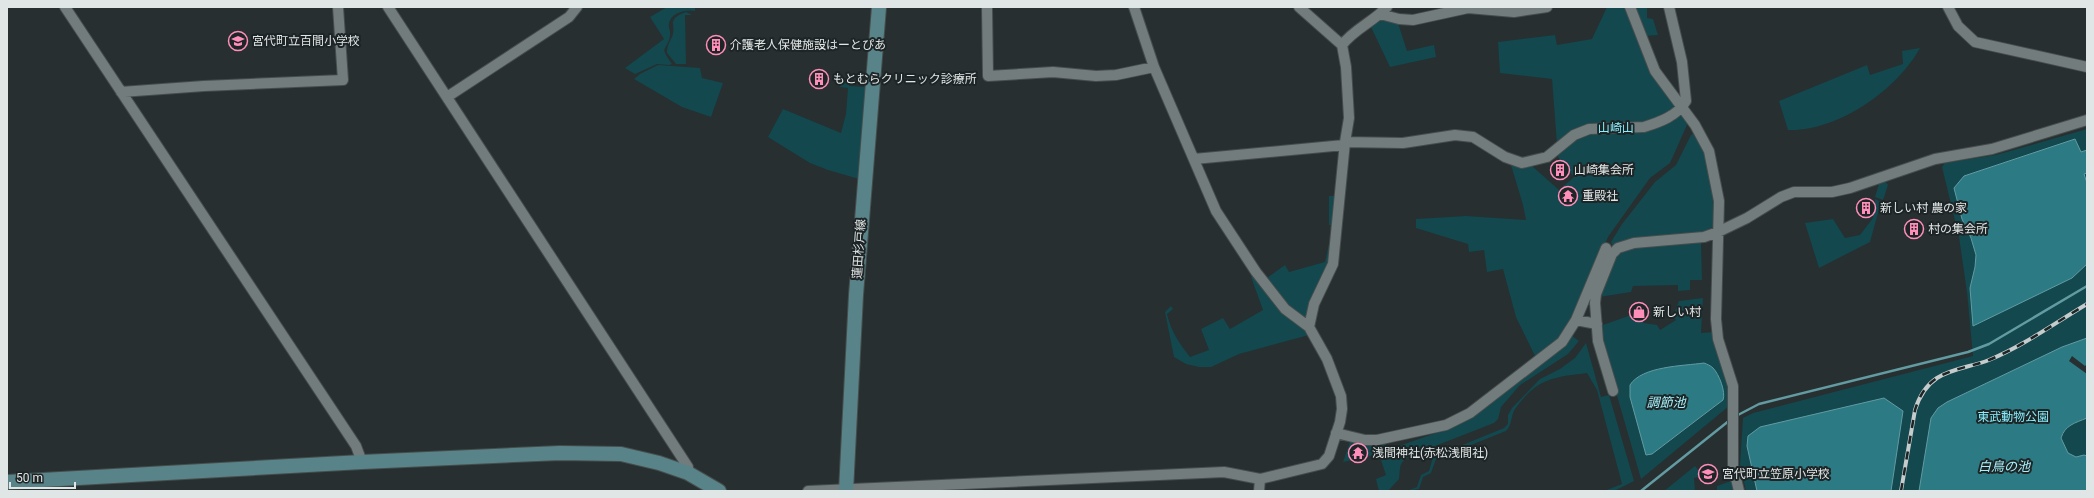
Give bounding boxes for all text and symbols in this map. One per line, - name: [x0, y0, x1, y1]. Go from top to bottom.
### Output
- school or university icon: 宮代町立百間小学校: [227, 30, 249, 52]
- place label: 宮代町立百間小学校: [252, 34, 360, 48]
- building icon: 介護老人保健施設はーとぴあ: [705, 34, 727, 56]
- place label: 介護老人保健施設はーとぴあ: [730, 38, 886, 52]
- building icon: もとむらクリニック診療所: [808, 68, 830, 90]
- place label: もとむらクリニック診療所: [833, 72, 977, 86]
- park label: 山崎山: [1598, 121, 1634, 135]
- building icon: 山崎集会所: [1549, 159, 1571, 181]
- place label: 山崎集会所: [1574, 163, 1634, 177]
- temple icon: 重殿社: [1557, 185, 1579, 207]
- place label: 重殿社: [1582, 189, 1618, 203]
- building icon: 新しい村 農の家: [1855, 197, 1877, 219]
- place label: 新しい村 農の家: [1880, 201, 1967, 215]
- building icon: 村の集会所: [1903, 218, 1925, 240]
- street label: 蓮田杉戸線: [850, 219, 868, 279]
- place label: 村の集会所: [1928, 222, 1988, 236]
- shop icon: 新しい村: [1628, 301, 1650, 323]
- place label: 新しい村: [1653, 305, 1702, 319]
- water label: 調節池: [1646, 395, 1687, 410]
- park label: 東武動物公園: [1977, 410, 2049, 424]
- temple icon: 浅間神社(赤松浅間社): [1347, 442, 1369, 464]
- place label: 浅間神社(赤松浅間社): [1372, 446, 1488, 460]
- water label: 白鳥の池: [1978, 459, 2032, 474]
- school or university icon: 宮代町立笠原小学校: [1697, 463, 1719, 485]
- scale bar: [10, 464, 75, 490]
- place label: 宮代町立笠原小学校: [1722, 467, 1830, 481]
- text: 50 m: [16, 471, 43, 485]

